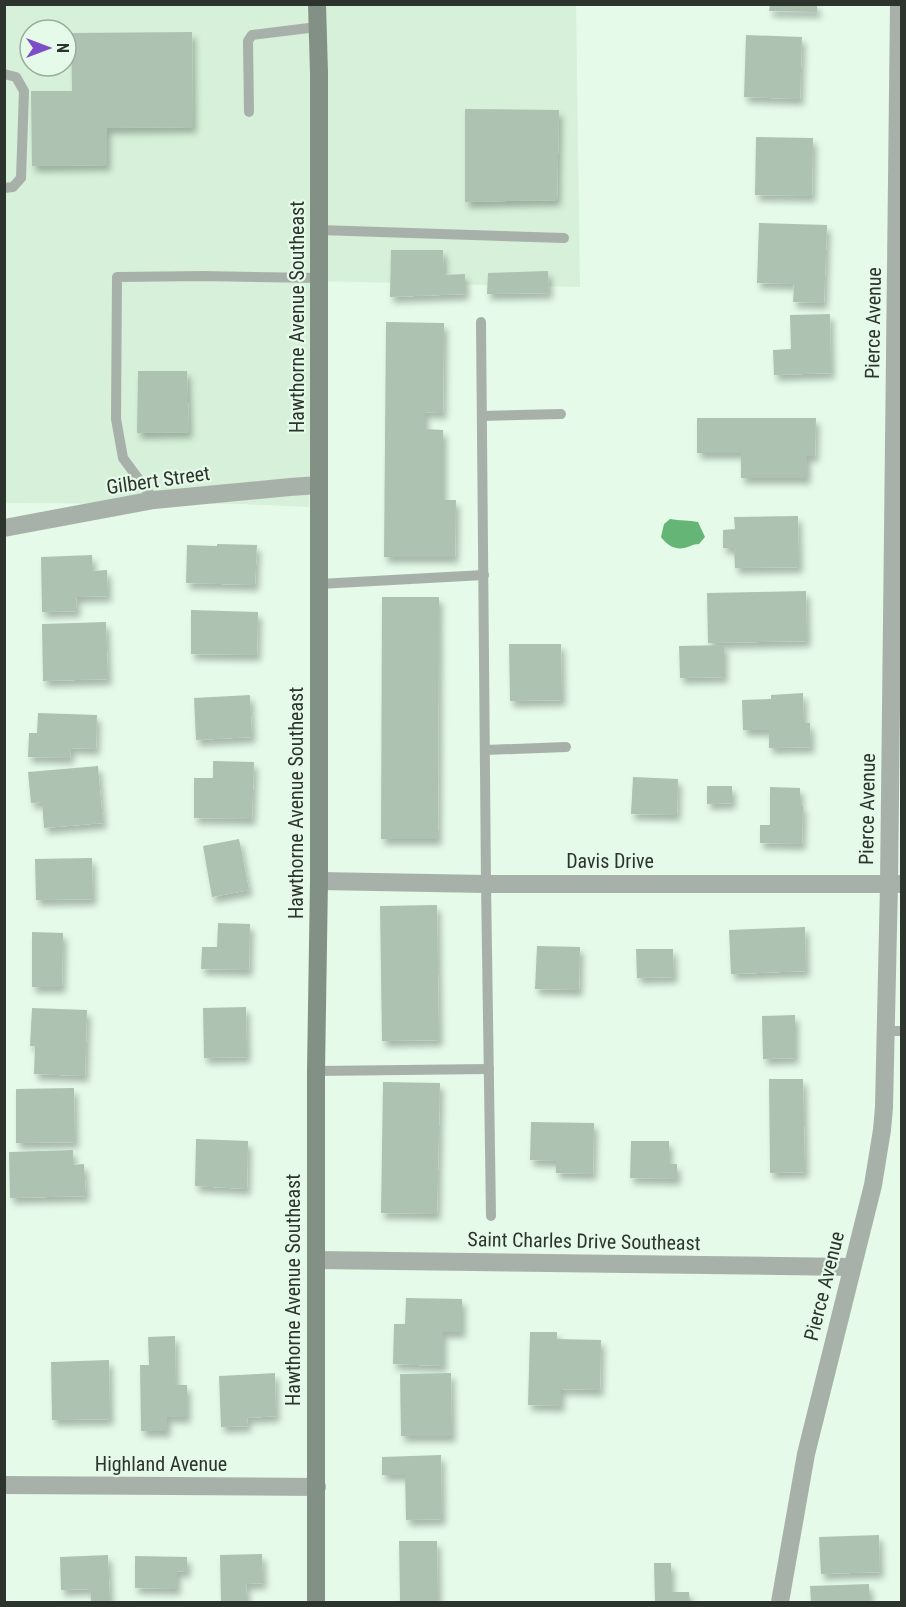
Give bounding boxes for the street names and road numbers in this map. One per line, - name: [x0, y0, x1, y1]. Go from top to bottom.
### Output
- street label: Hawthorne Avenue Southeast: [285, 201, 309, 433]
- street label: Pierce Avenue: [860, 267, 886, 379]
- street label: Gilbert Street: [105, 461, 211, 499]
- street label: Hawthorne Avenue Southeast: [284, 687, 308, 919]
- street label: Pierce Avenue: [854, 753, 880, 865]
- street label: Davis Drive: [566, 849, 654, 873]
- street label: Hawthorne Avenue Southeast: [281, 1174, 305, 1406]
- street label: Saint Charles Drive Southeast: [467, 1227, 701, 1255]
- street label: Pierce Avenue: [799, 1229, 849, 1343]
- street label: Highland Avenue: [95, 1452, 227, 1476]

